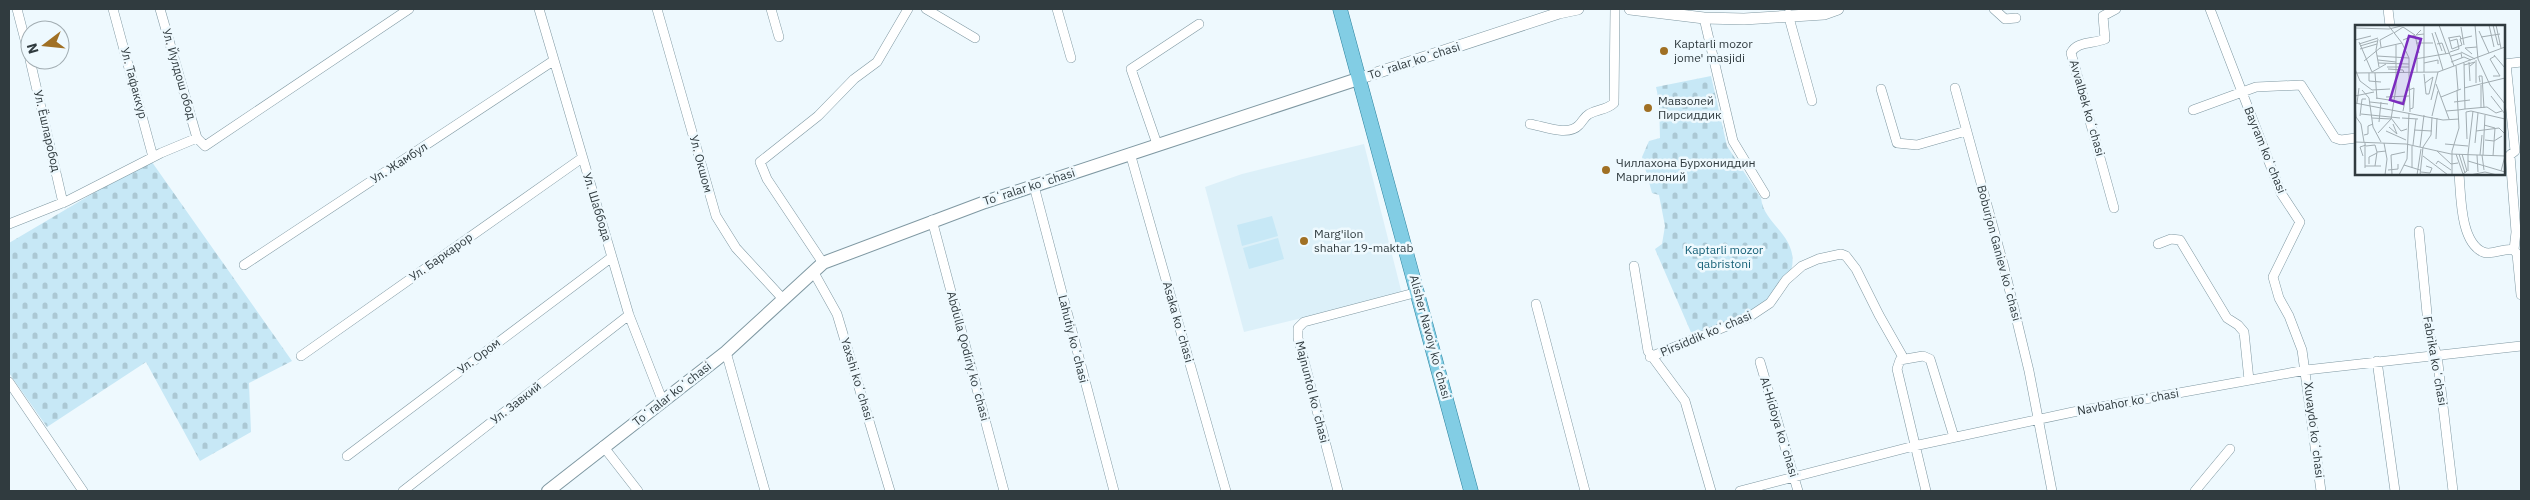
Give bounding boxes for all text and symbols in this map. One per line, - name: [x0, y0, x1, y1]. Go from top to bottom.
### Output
- north arrow: [20, 20, 70, 70]
- inset map: [2355, 25, 2505, 175]
- street label: Ул. Йулдош обод: [159, 27, 200, 121]
- place label: Kaptarli mozor jome' masjidi: [1674, 36, 1753, 65]
- street label: Toʻralar koʻchasi: [1366, 39, 1462, 82]
- text: N: [22, 41, 43, 56]
- marker: Kaptarli mozor jome' masjidi: [1658, 45, 1670, 57]
- street label: Ул. Тафаккур: [118, 46, 151, 120]
- street label: Avvalbek koʻchasi: [2067, 58, 2108, 158]
- street label: Ул. Ёшларобод: [31, 89, 64, 173]
- place label: Мавзолей Пирсиддик: [1658, 93, 1722, 122]
- marker: Мавзолей Пирсиддик: [1642, 102, 1654, 114]
- street label: Bayram koʻchasi: [2241, 104, 2290, 195]
- street label: Ул. Окшом: [687, 133, 716, 194]
- street label: Ул. Жамбул: [367, 139, 430, 187]
- place label: Чиллахона Бурхониддин Маргилоний: [1616, 155, 1756, 184]
- marker: Чиллахона Бурхониддин Маргилоний: [1600, 164, 1612, 176]
- street label: Toʻralar koʻchasi: [981, 165, 1077, 208]
- street label: Ул. Шаббода: [580, 171, 615, 244]
- street label: Boburjon Ganiev koʻchasi: [1974, 183, 2025, 322]
- place label: Marg'ilon shahar 19-maktab: [1314, 226, 1413, 255]
- street label: Ул. Баркарор: [406, 229, 475, 284]
- marker: Marg'ilon shahar 19-maktab: [1298, 235, 1310, 247]
- park label: Kaptarli mozor qabristoni: [1685, 242, 1764, 271]
- street label: Alisher Navoiy koʻchasi: [1407, 273, 1454, 401]
- street label: Asaka koʻchasi: [1160, 280, 1197, 364]
- street label: Abdulla Qodiriy koʻchasi: [944, 289, 993, 422]
- street label: Lahutiy koʻchasi: [1055, 293, 1092, 384]
- street label: Pirsiddik koʻchasi: [1658, 308, 1754, 360]
- street label: Fabrika koʻchasi: [2420, 315, 2451, 407]
- street label: Ул. Ором: [454, 335, 503, 377]
- street label: Yaxshi koʻchasi: [838, 336, 877, 422]
- street label: Majnuntol koʻchasi: [1293, 339, 1332, 445]
- street label: Toʻralar koʻchasi: [629, 358, 714, 429]
- street label: Al-Hidoya koʻchasi: [1757, 375, 1802, 479]
- street label: Ул. Завкий: [487, 378, 544, 427]
- street label: Xuvaydo koʻchasi: [2301, 381, 2328, 479]
- street label: Navbahor koʻchasi: [2076, 385, 2180, 418]

